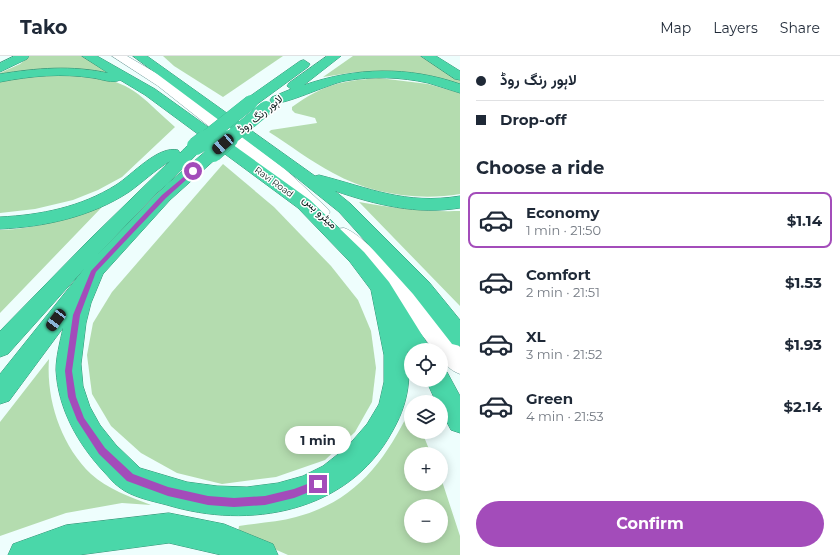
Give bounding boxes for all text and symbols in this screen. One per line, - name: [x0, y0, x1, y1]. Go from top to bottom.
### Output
- text: Tako: [20, 16, 67, 39]
- text: Map: [660, 19, 691, 37]
- text: Layers: [713, 19, 758, 37]
- text: Share: [780, 19, 820, 37]
- text: لاہور رنگ روڈ: [500, 70, 577, 89]
- street label: لاہور رنگ روڈ: [235, 92, 286, 137]
- text: Drop-off: [500, 110, 567, 129]
- car: [210, 132, 236, 156]
- text: Choose a ride: [476, 157, 604, 179]
- route start: [184, 162, 202, 180]
- street label: Ravi Road: [253, 164, 296, 199]
- street label: میٹرو بس: [300, 192, 340, 232]
- icon: car: [478, 202, 514, 238]
- text: Economy: [526, 203, 599, 222]
- text: $1.14: [787, 211, 822, 230]
- text: 1 min · 21:50: [526, 222, 601, 238]
- icon: car: [478, 264, 514, 300]
- text: Comfort: [526, 265, 591, 284]
- text: $1.53: [785, 273, 822, 292]
- text: 2 min · 21:51: [526, 284, 600, 300]
- car: [44, 307, 68, 333]
- icon: car: [478, 326, 514, 362]
- text: XL: [526, 327, 545, 346]
- text: $1.93: [784, 335, 822, 354]
- map controls: [404, 343, 448, 543]
- button: locate: [404, 343, 448, 387]
- text: 3 min · 21:52: [526, 346, 602, 362]
- icon: car: [478, 388, 514, 424]
- text: Green: [526, 389, 573, 408]
- button: layers: [404, 395, 448, 439]
- text: $2.14: [784, 397, 822, 416]
- text: 4 min · 21:53: [526, 408, 604, 424]
- callout: 1 min: [285, 426, 351, 454]
- text: 1 min: [300, 432, 336, 448]
- button: +: [404, 447, 448, 491]
- route end: [309, 475, 327, 493]
- button: −: [404, 499, 448, 543]
- button: Confirm: [476, 501, 824, 547]

